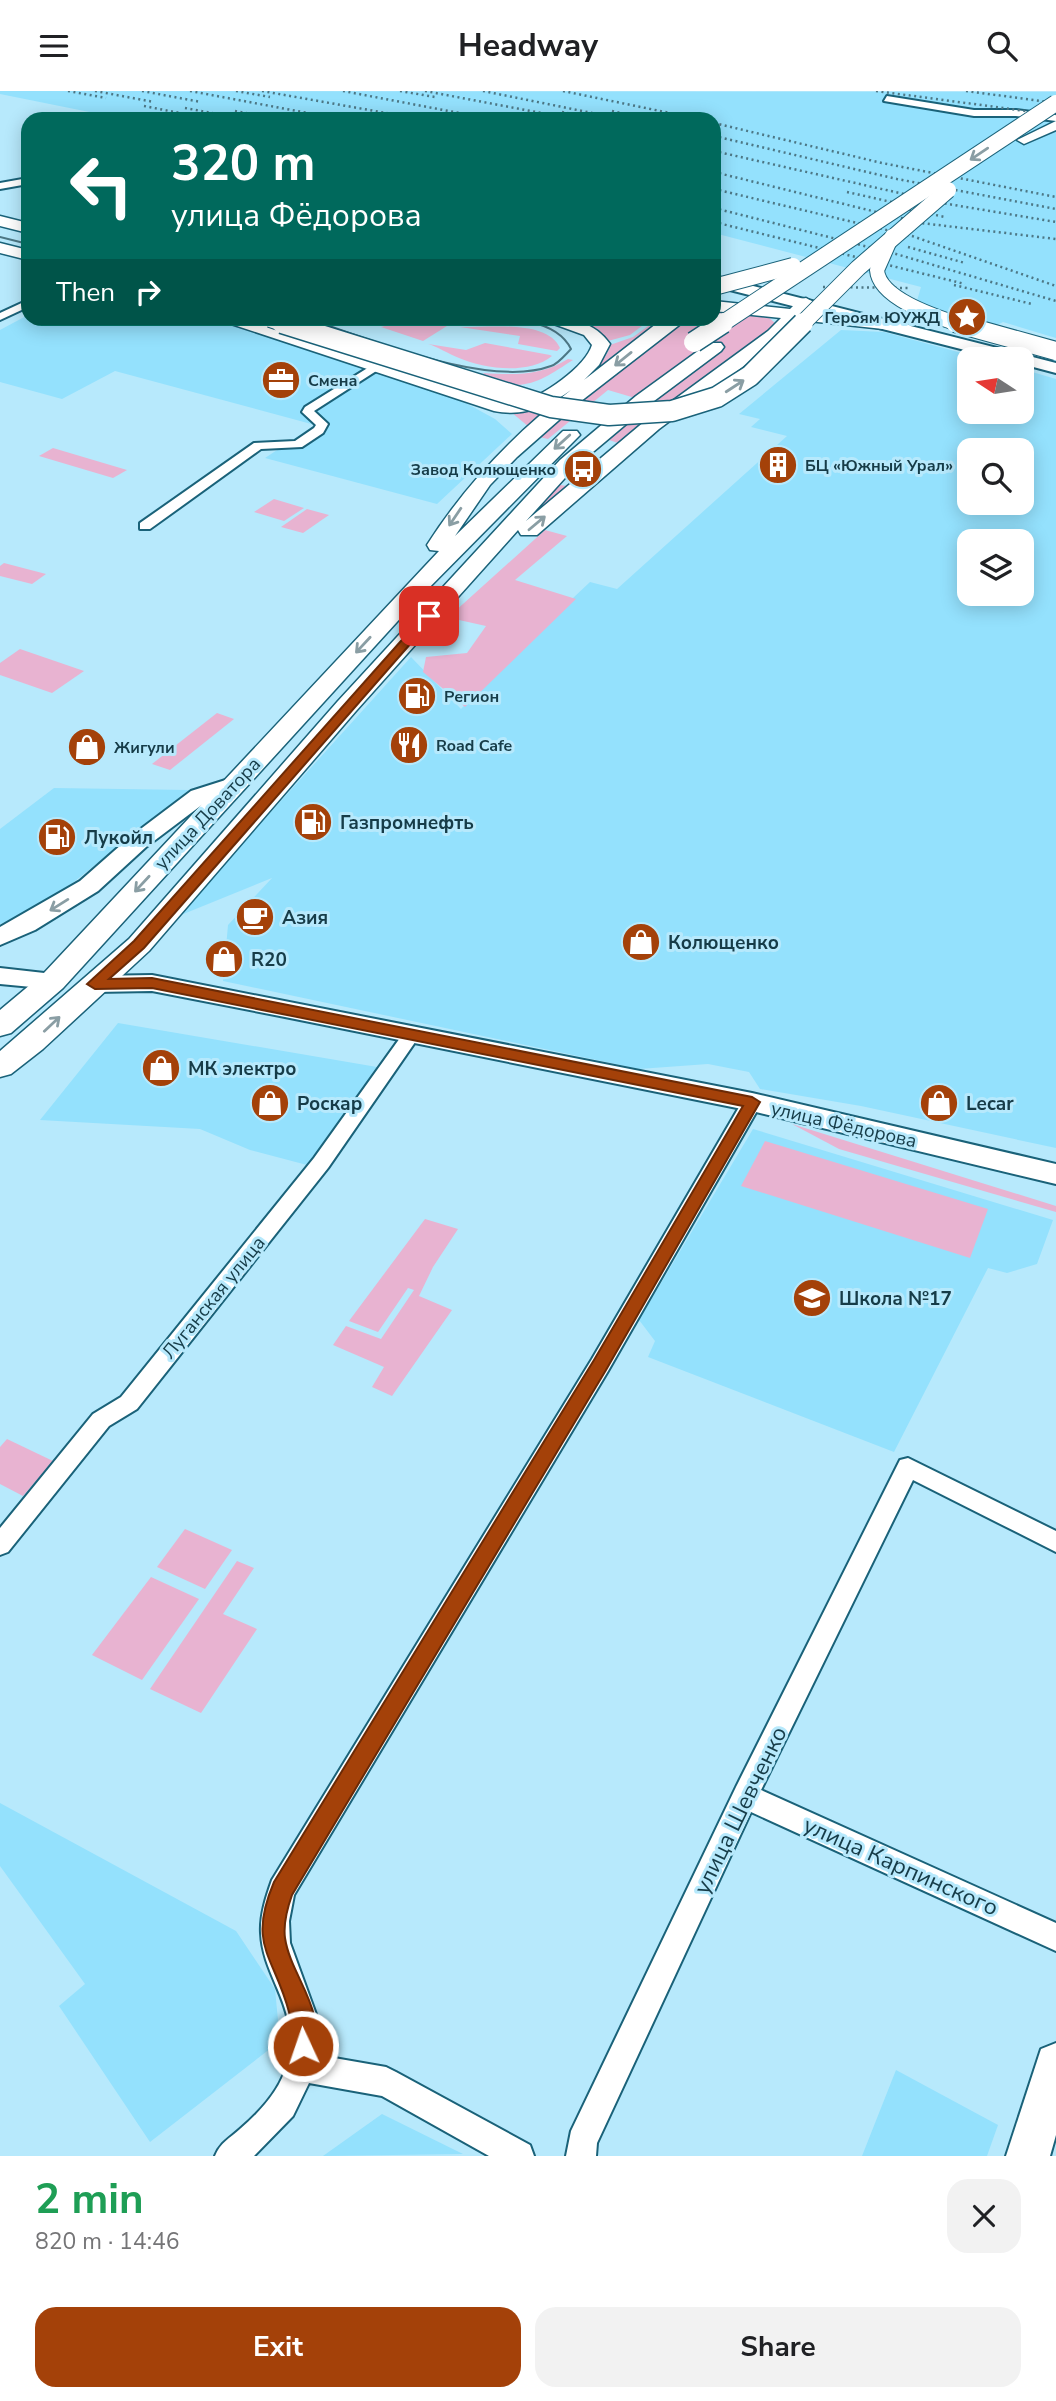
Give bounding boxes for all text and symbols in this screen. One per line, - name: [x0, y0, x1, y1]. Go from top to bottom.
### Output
- text: Headway: [458, 24, 598, 67]
- icon: menu: [35, 27, 73, 65]
- icon: search: [983, 27, 1021, 65]
- text: 320 m: [171, 130, 315, 197]
- icon: left: [56, 140, 147, 231]
- one-way arrow: [969, 147, 989, 161]
- text: улица Фёдорова: [171, 194, 422, 237]
- icon: right: [129, 273, 167, 311]
- text: Then: [56, 275, 115, 310]
- place icon: Героям ЮУЖД: [946, 296, 988, 338]
- place label: Героям ЮУЖД: [825, 307, 940, 329]
- north arrow: [957, 347, 1034, 423]
- map controls: [957, 347, 1034, 606]
- one-way arrow: [615, 351, 633, 367]
- office icon: Смена: [260, 359, 302, 401]
- place label: Смена: [308, 370, 357, 392]
- one-way arrow: [725, 379, 744, 394]
- one-way arrow: [553, 434, 571, 450]
- button: search: [957, 438, 1034, 515]
- building icon: БЦ «Южный Урал»: [757, 444, 799, 486]
- bus stop icon: Завод Колющенко: [562, 448, 604, 490]
- place label: БЦ «Южный Урал»: [805, 455, 953, 477]
- place label: Завод Колющенко: [411, 459, 556, 481]
- one-way arrow: [448, 507, 462, 527]
- one-way arrow: [528, 515, 546, 531]
- button: layers: [957, 529, 1034, 606]
- pin: [399, 586, 459, 646]
- icon: arrive: [410, 597, 448, 635]
- one-way arrow: [355, 636, 371, 654]
- fuel station icon: Регион: [396, 675, 438, 717]
- place label: Регион: [444, 686, 499, 708]
- restaurant icon: Road Cafe: [388, 724, 430, 766]
- shop icon: Жигули: [66, 726, 108, 768]
- place label: Road Cafe: [436, 735, 513, 757]
- place label: Жигули: [114, 737, 175, 759]
- street label: улица Доватора: [149, 752, 267, 875]
- fuel station icon: Газпромнефть: [292, 801, 334, 843]
- place label: Газпромнефть: [340, 810, 474, 836]
- fuel station icon: Лукойл: [36, 816, 78, 858]
- place label: Лукойл: [84, 825, 153, 851]
- one-way arrow: [134, 875, 150, 893]
- cafe icon: Азия: [234, 896, 276, 938]
- one-way arrow: [50, 899, 70, 913]
- place label: Азия: [282, 905, 328, 931]
- shop icon: Колющенко: [620, 921, 662, 963]
- place label: Колющенко: [668, 930, 779, 956]
- shop icon: R20: [203, 938, 245, 980]
- place label: R20: [251, 947, 287, 973]
- one-way arrow: [43, 1015, 60, 1032]
- shop icon: МК электро: [140, 1047, 182, 1089]
- place label: МК электро: [188, 1056, 296, 1082]
- shop icon: Роскар: [249, 1082, 291, 1124]
- shop icon: Lecar: [918, 1082, 960, 1124]
- place label: Роскар: [297, 1091, 362, 1117]
- place label: Lecar: [966, 1091, 1014, 1117]
- street label: улица Фёдорова: [768, 1096, 919, 1154]
- street label: Луганская улица: [156, 1231, 271, 1365]
- school or university icon: Школа №17: [791, 1277, 833, 1319]
- place label: Школа №17: [839, 1286, 952, 1312]
- street label: улица Шевченко: [686, 1721, 795, 1899]
- street label: улица Карпинского: [798, 1810, 1003, 1923]
- position arrow: [266, 2009, 340, 2083]
- text: 2 min: [35, 2171, 144, 2228]
- button: close: [947, 2179, 1021, 2253]
- text: 820 m · 14:46: [35, 2226, 180, 2257]
- button: Exit: [35, 2307, 521, 2387]
- button: Share: [535, 2307, 1021, 2387]

